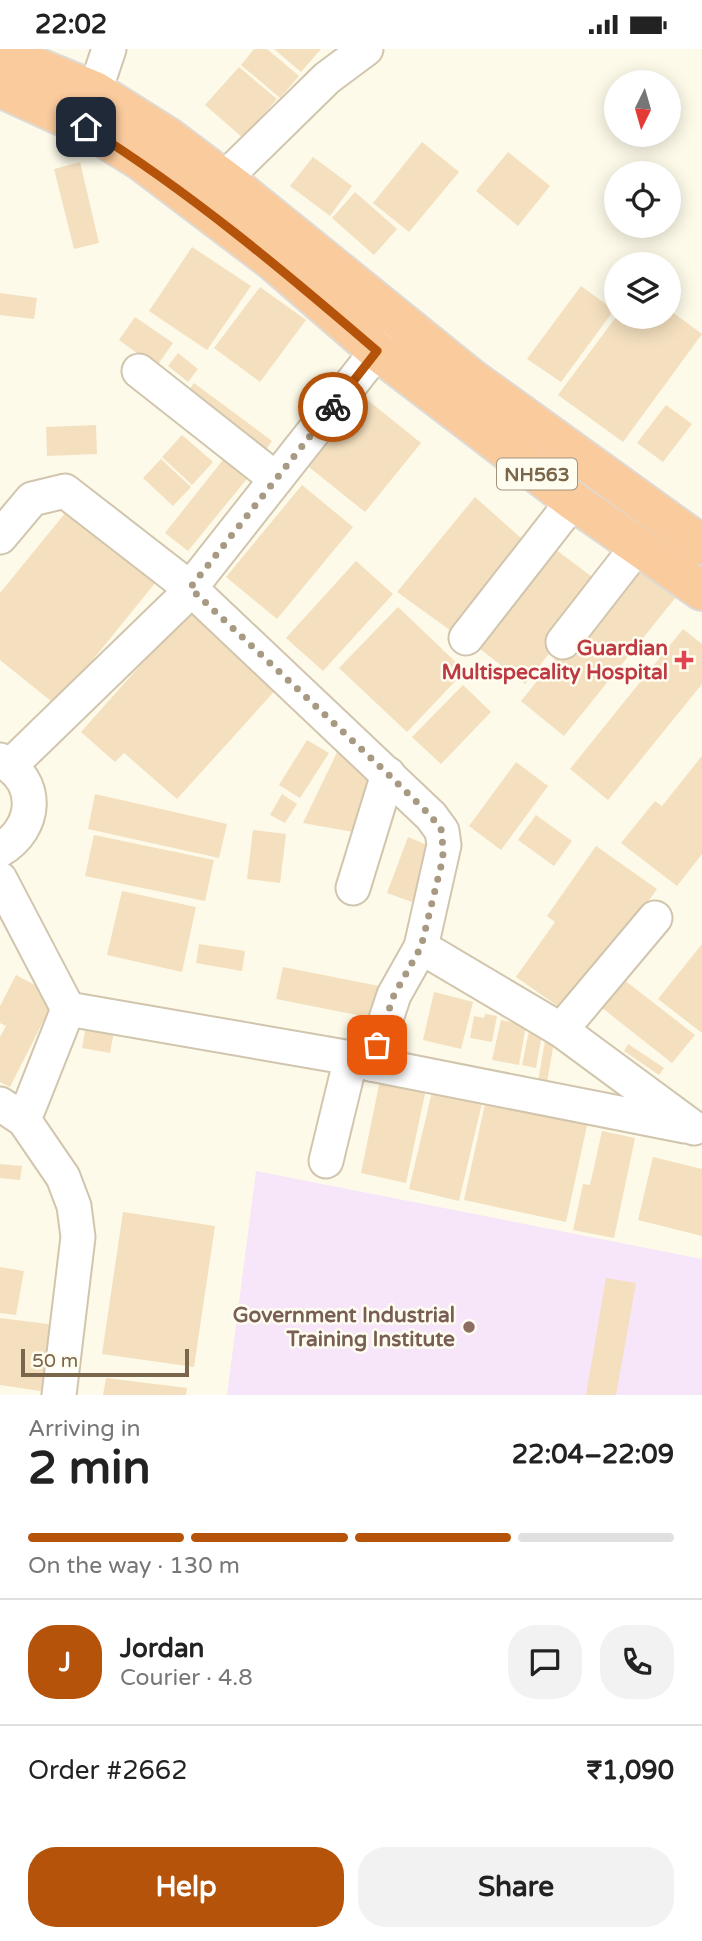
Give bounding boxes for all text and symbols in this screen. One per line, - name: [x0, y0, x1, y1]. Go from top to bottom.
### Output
- text: 22:02: [35, 9, 107, 40]
- north arrow: [604, 70, 681, 147]
- map controls: [604, 70, 681, 329]
- pin: [56, 97, 116, 157]
- icon: home: [67, 108, 105, 146]
- button: locate: [604, 161, 681, 238]
- button: layers: [604, 252, 681, 329]
- courier: [298, 372, 368, 442]
- icon: bike: [314, 388, 352, 426]
- road number: NH563: [497, 459, 577, 489]
- place label: Guardian Multispecality Hospital: [441, 636, 668, 685]
- marker: Guardian Multispecality Hospital: [674, 650, 694, 670]
- pin: [347, 1015, 407, 1075]
- icon: bag: [358, 1026, 396, 1064]
- place label: Government Industrial Training Institute: [233, 1303, 455, 1352]
- marker: Government Industrial Training Institute: [461, 1319, 477, 1335]
- scale bar: [21, 1346, 189, 1378]
- text: 50 m: [32, 1350, 78, 1372]
- text: Arriving in: [28, 1415, 141, 1443]
- text: 22:04–22:09: [512, 1439, 674, 1470]
- text: 2 min: [28, 1441, 151, 1496]
- text: On the way · 130 m: [28, 1552, 240, 1580]
- button: chat: [508, 1625, 582, 1699]
- button: phone: [600, 1625, 674, 1699]
- text: Jordan: [120, 1633, 204, 1664]
- text: J: [59, 1647, 71, 1678]
- text: Courier · 4.8: [120, 1664, 253, 1692]
- text: Order #2662: [28, 1755, 188, 1786]
- text: ₹1,090: [587, 1755, 674, 1786]
- button: Help: [28, 1847, 344, 1927]
- button: Share: [358, 1847, 674, 1927]

